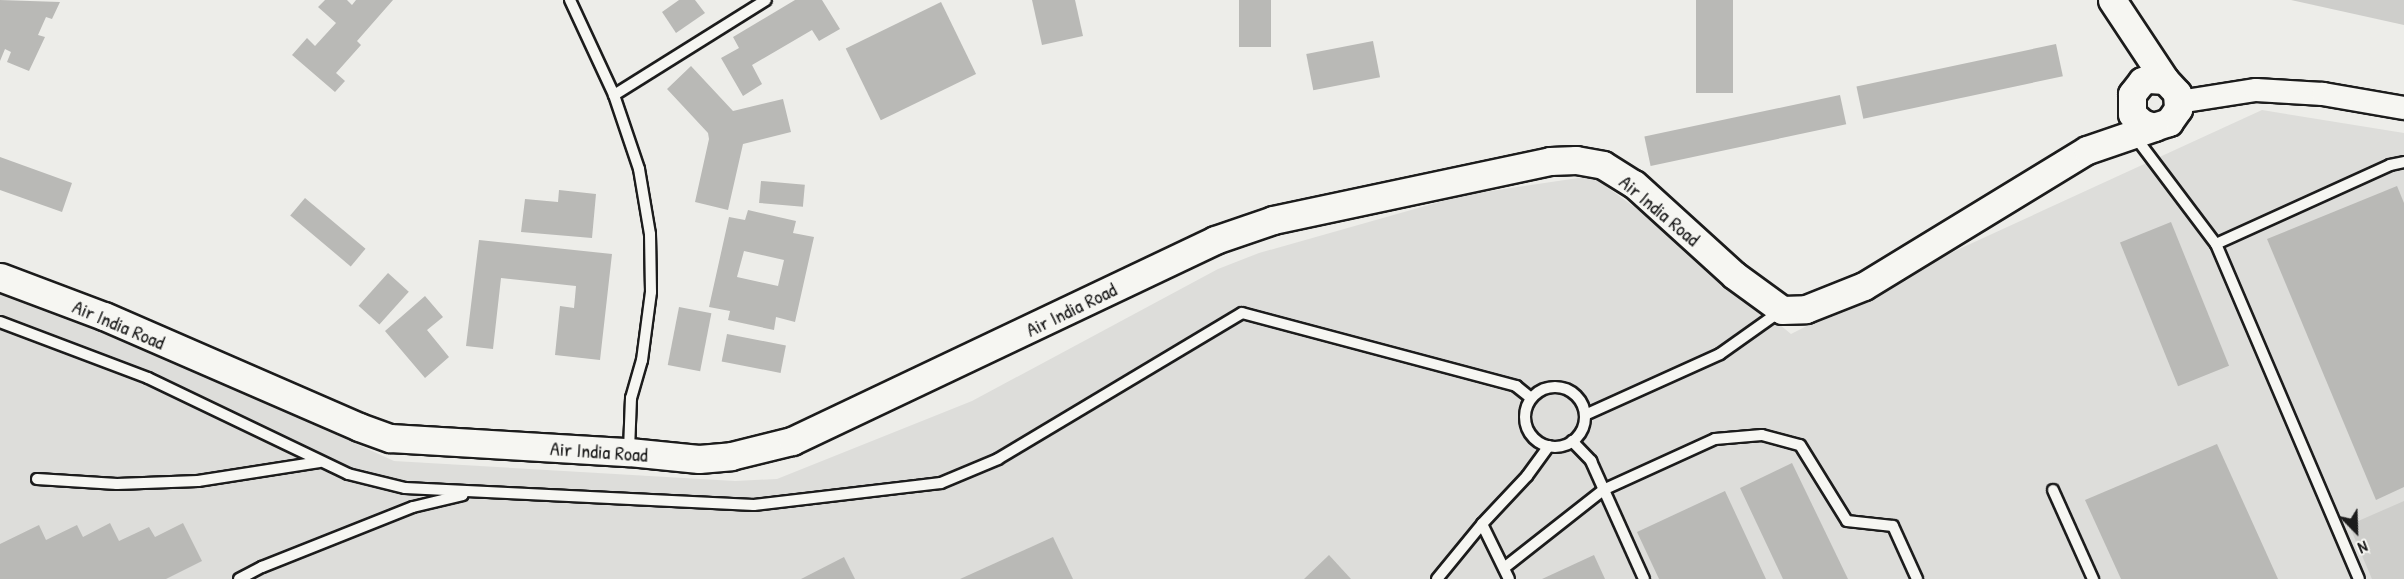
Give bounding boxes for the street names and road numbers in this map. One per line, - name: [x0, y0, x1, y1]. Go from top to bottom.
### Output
- street label: Air India Road: [1615, 169, 1705, 251]
- street label: Air India Road: [1022, 277, 1120, 341]
- street label: Air India Road: [69, 294, 169, 354]
- street label: Air India Road: [549, 436, 649, 466]

